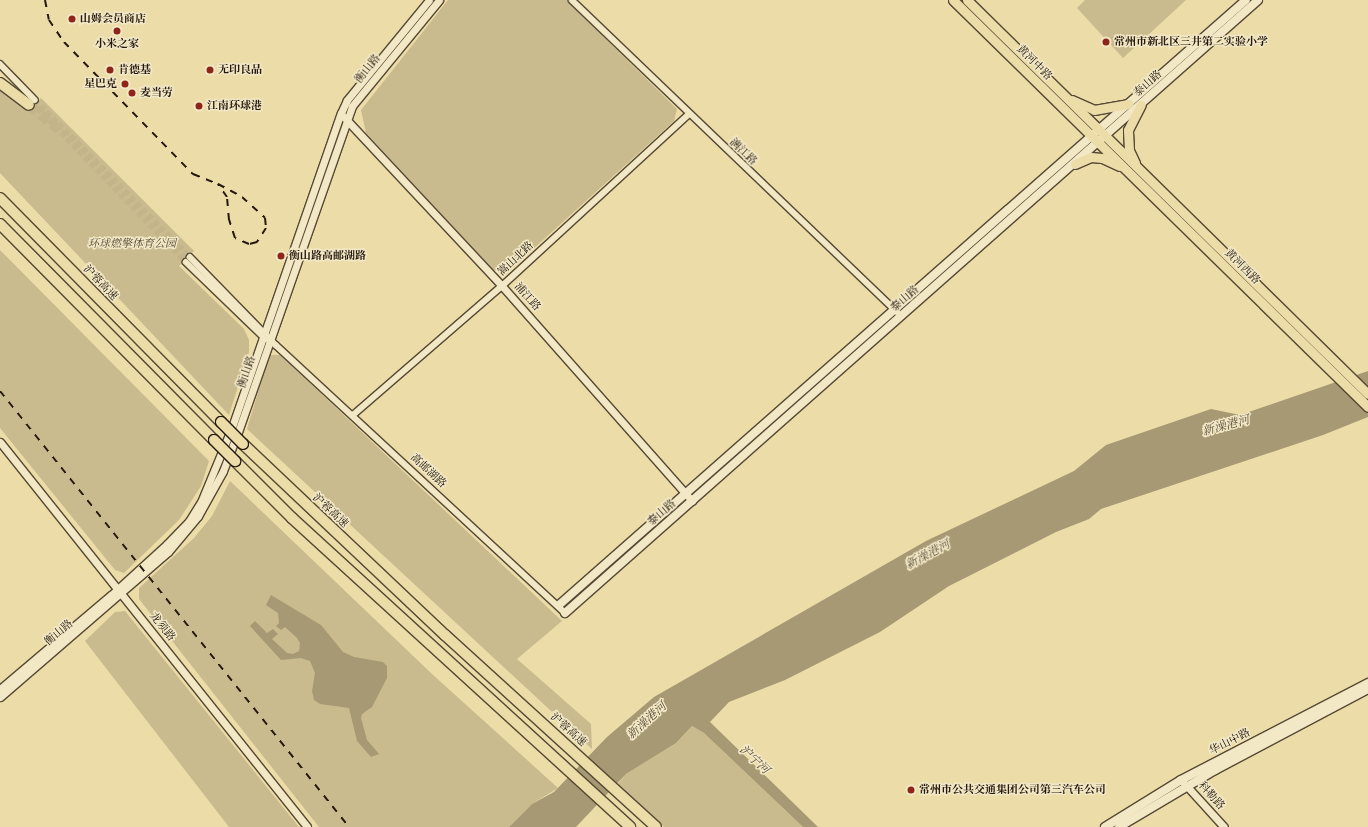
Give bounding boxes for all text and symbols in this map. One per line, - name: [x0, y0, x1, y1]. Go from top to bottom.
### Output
- place label: 山姆会员商店: [80, 12, 146, 26]
- marker: 山姆会员商店: [67, 14, 77, 24]
- marker: 小米之家: [112, 26, 122, 36]
- place label: 常州市新北区三井第二实验小学: [1114, 35, 1268, 49]
- place label: 小米之家: [95, 37, 139, 51]
- marker: 常州市新北区三井第二实验小学: [1101, 37, 1111, 47]
- street label: 黄河中路: [1014, 43, 1054, 83]
- street label: 衡山路: [352, 52, 384, 86]
- place label: 肯德基: [118, 63, 151, 77]
- place label: 无印良品: [218, 63, 262, 77]
- marker: 肯德基: [105, 65, 115, 75]
- marker: 无印良品: [205, 65, 215, 75]
- street label: 泰山路: [1131, 68, 1165, 100]
- place label: 星巴克: [84, 77, 117, 91]
- marker: 星巴克: [120, 79, 130, 89]
- place label: 麦当劳: [140, 86, 173, 100]
- marker: 麦当劳: [127, 88, 137, 98]
- place label: 江南环球港: [207, 99, 262, 113]
- marker: 江南环球港: [194, 101, 204, 111]
- street label: 漓江路: [727, 136, 759, 168]
- park label: 环球燃擎体育公园: [88, 237, 176, 251]
- street label: 嵩山北路: [495, 239, 537, 279]
- street label: 黄河西路: [1222, 247, 1262, 287]
- place label: 衡山路高邮湖路: [289, 249, 366, 263]
- marker: 衡山路高邮湖路: [276, 251, 286, 261]
- street label: 沪蓉高速: [80, 263, 120, 303]
- street label: 浦江路: [511, 280, 543, 314]
- street label: 泰山路: [888, 283, 922, 315]
- street label: 衡山路: [235, 354, 259, 390]
- water label: 新澡港河: [1201, 413, 1251, 439]
- street label: 高邮湖路: [407, 451, 449, 491]
- street label: 沪蓉高速: [309, 491, 351, 531]
- street label: 泰山路: [645, 497, 679, 529]
- water label: 新澡港河: [903, 537, 953, 573]
- street label: 龙须路: [146, 610, 178, 644]
- street label: 衡山路: [42, 617, 76, 649]
- water label: 新澡港河: [624, 700, 670, 742]
- street label: 沪蓉高速: [547, 710, 589, 750]
- street label: 华山中路: [1207, 726, 1253, 758]
- water label: 沪宁河: [736, 742, 772, 778]
- street label: 科勒路: [1195, 779, 1227, 813]
- place label: 常州市公共交通集团公司第三汽车公司: [919, 783, 1106, 797]
- marker: 常州市公共交通集团公司第三汽车公司: [906, 785, 916, 795]

